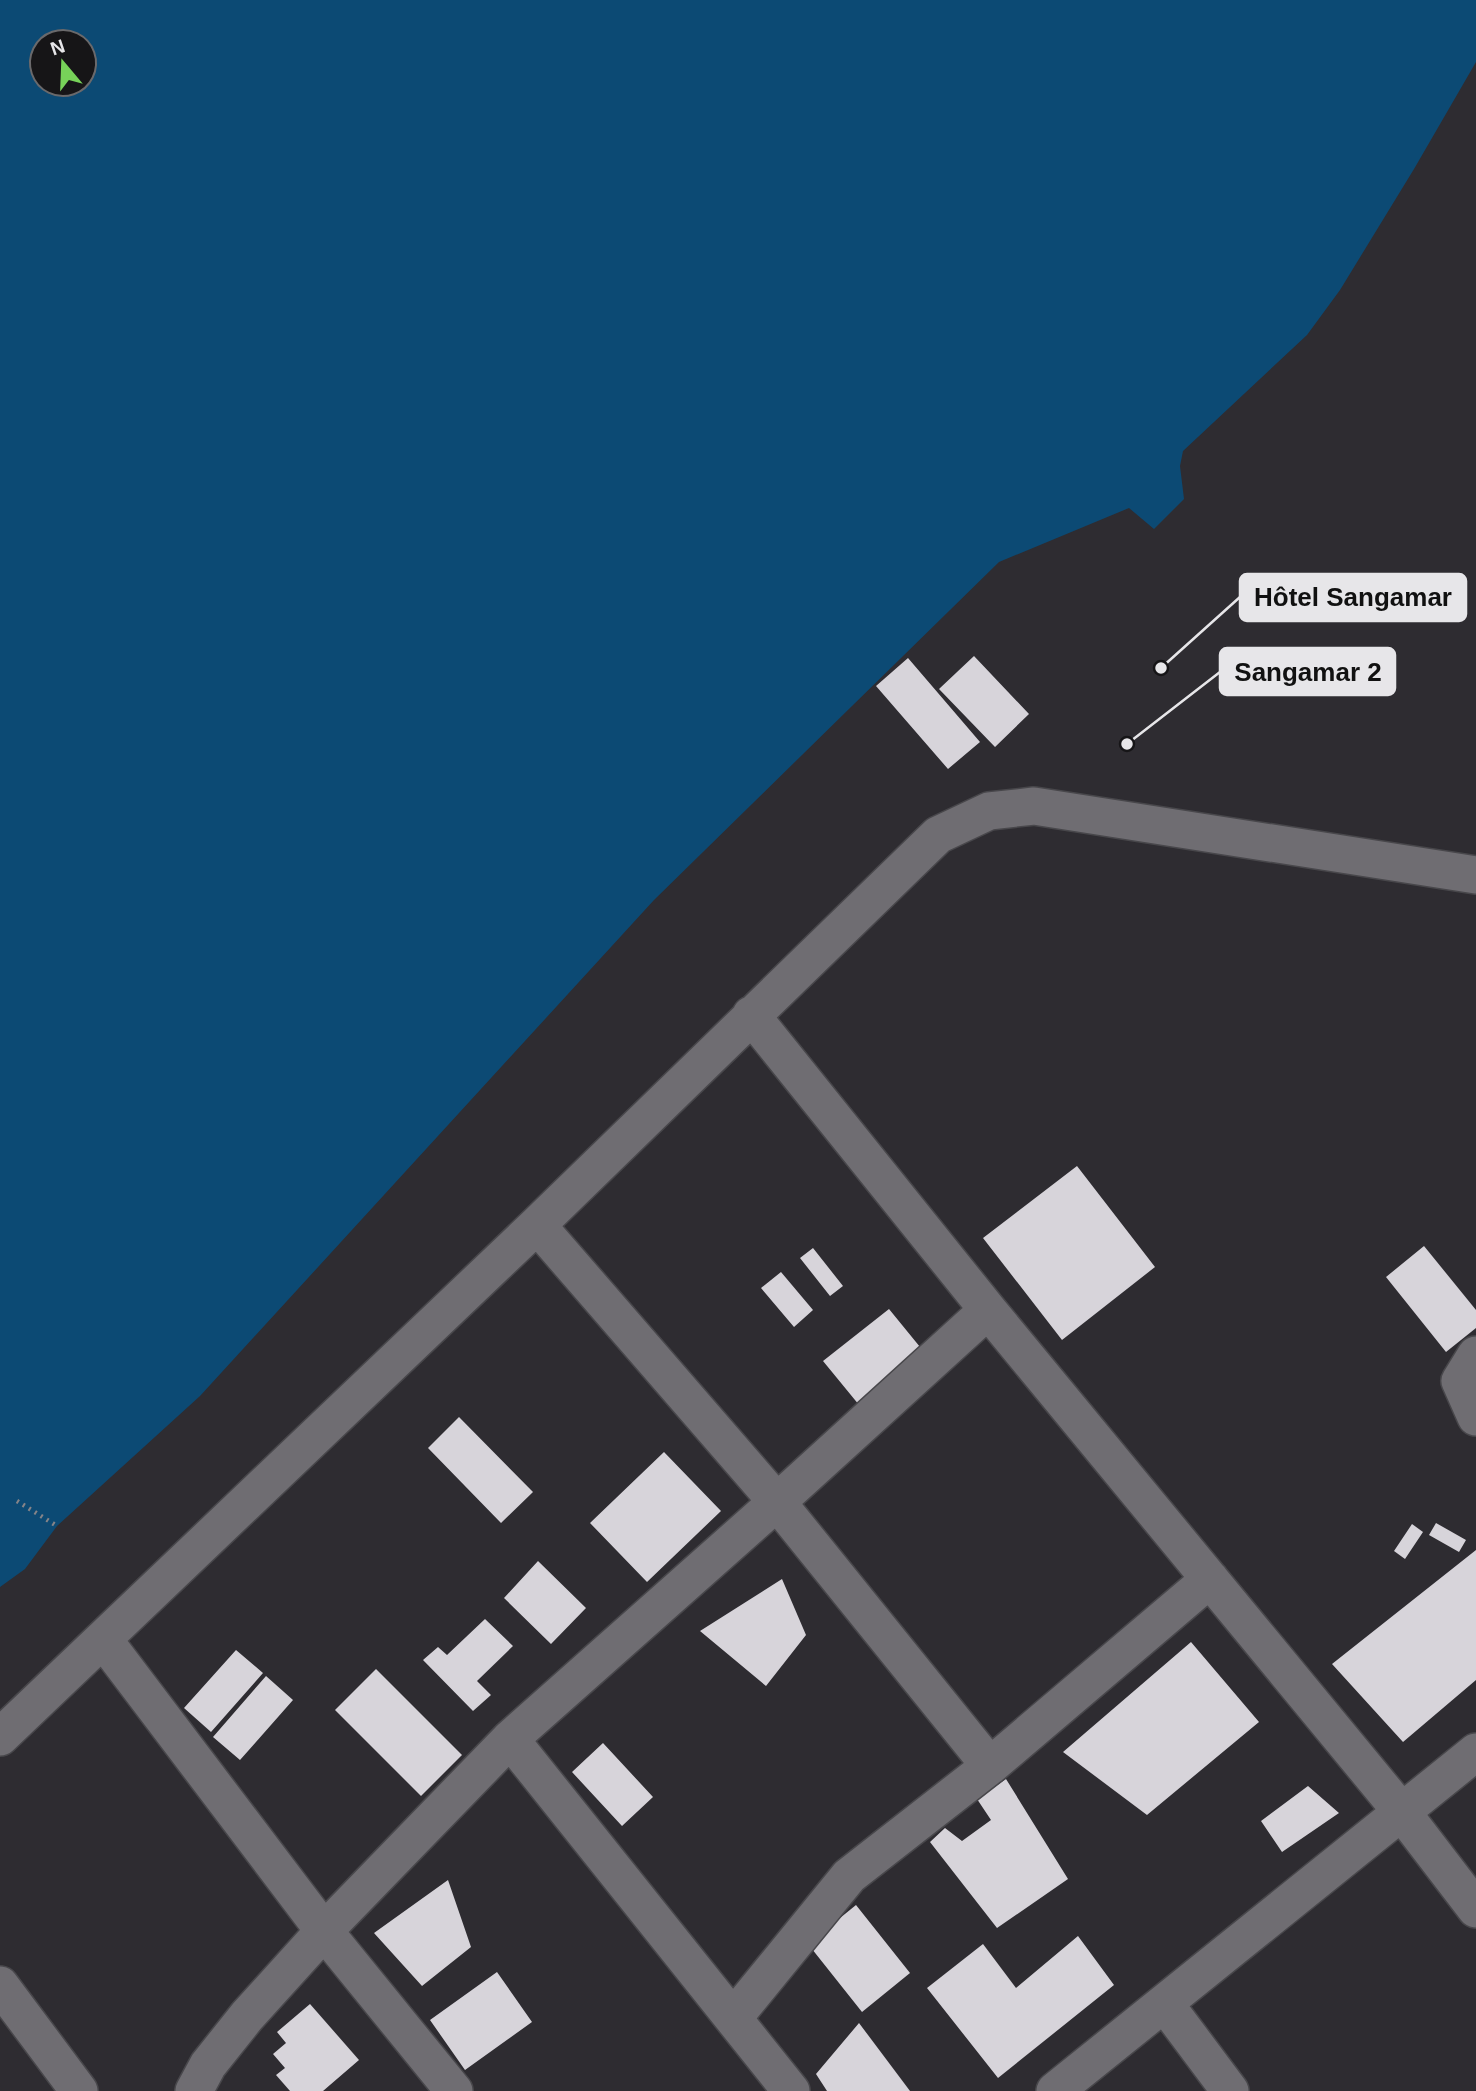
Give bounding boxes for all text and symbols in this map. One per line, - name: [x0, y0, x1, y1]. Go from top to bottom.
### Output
- north arrow: [28, 28, 98, 98]
- text: N: [48, 35, 68, 60]
- callout: Hôtel Sangamar: [1240, 574, 1466, 621]
- text: Hôtel Sangamar: [1254, 582, 1452, 612]
- callout: Sangamar 2: [1220, 648, 1395, 695]
- text: Sangamar 2: [1234, 657, 1382, 687]

